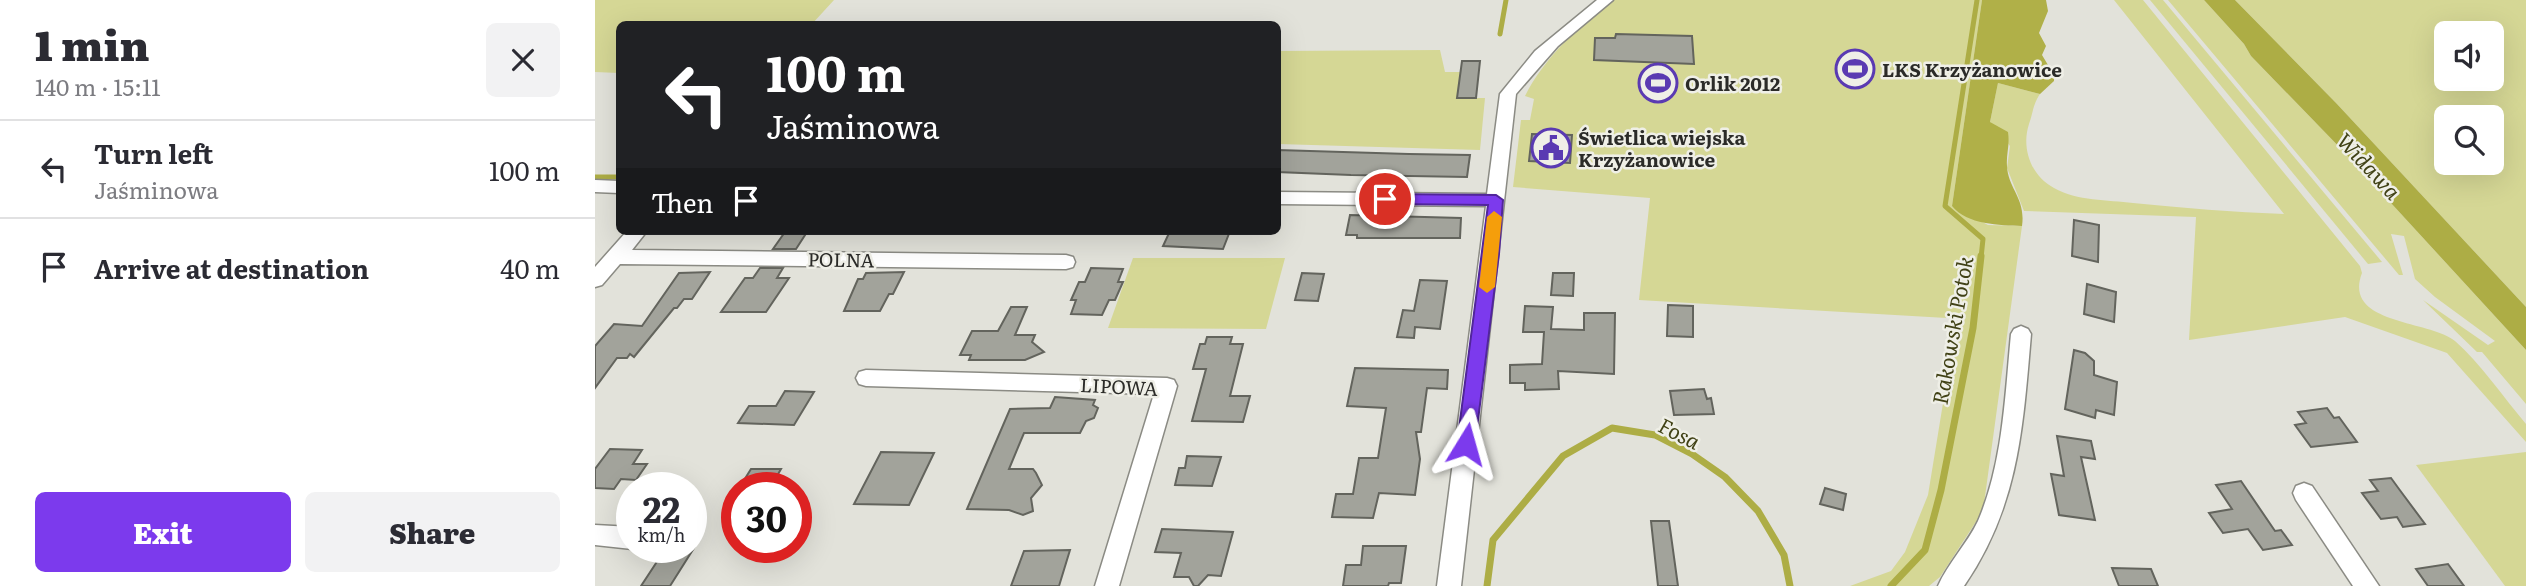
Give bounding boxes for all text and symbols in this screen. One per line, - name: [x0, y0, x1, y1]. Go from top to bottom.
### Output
- text: 1 min: [35, 12, 150, 74]
- map controls: [2434, 21, 2504, 175]
- button: sound: [2434, 21, 2504, 91]
- button: close: [486, 23, 560, 97]
- text: 100 m: [766, 34, 905, 107]
- sports icon: LKS Krzyżanowice: [1834, 48, 1876, 90]
- icon: left: [651, 49, 742, 140]
- place label: LKS Krzyżanowice: [1882, 55, 2062, 83]
- sports icon: Orlik 2012: [1637, 62, 1679, 104]
- text: 140 m · 15:11: [35, 69, 161, 103]
- place label: Orlik 2012: [1685, 69, 1780, 97]
- text: Jaśminowa: [766, 101, 940, 149]
- button: search: [2434, 105, 2504, 175]
- place label: Świetlica wiejska Krzyżanowice: [1578, 123, 1745, 173]
- water label: Widawa: [2331, 125, 2409, 205]
- public building icon: Świetlica wiejska Krzyżanowice: [1530, 127, 1572, 169]
- text: Turn left: [94, 133, 213, 172]
- icon: left: [35, 150, 73, 188]
- text: 100 m: [489, 150, 560, 189]
- pin: [1355, 169, 1415, 229]
- text: Jaśminowa: [94, 172, 219, 206]
- icon: arrive: [1366, 180, 1404, 218]
- text: Then: [651, 182, 713, 221]
- icon: arrive: [727, 182, 765, 220]
- street label: POLNA: [807, 244, 875, 274]
- icon: arrive: [35, 248, 73, 286]
- text: Arrive at destination: [94, 248, 369, 287]
- text: 40 m: [500, 248, 560, 287]
- water label: Rakowski Potok: [1923, 253, 1979, 407]
- street label: LIPOWA: [1079, 370, 1159, 402]
- position arrow: [1429, 407, 1503, 481]
- water label: Fosa: [1654, 408, 1706, 456]
- speed limit sign: 30: [721, 472, 812, 563]
- text: 22: [643, 482, 680, 534]
- button: Exit: [35, 492, 291, 572]
- button: Share: [305, 492, 560, 572]
- text: km/h: [638, 521, 685, 548]

